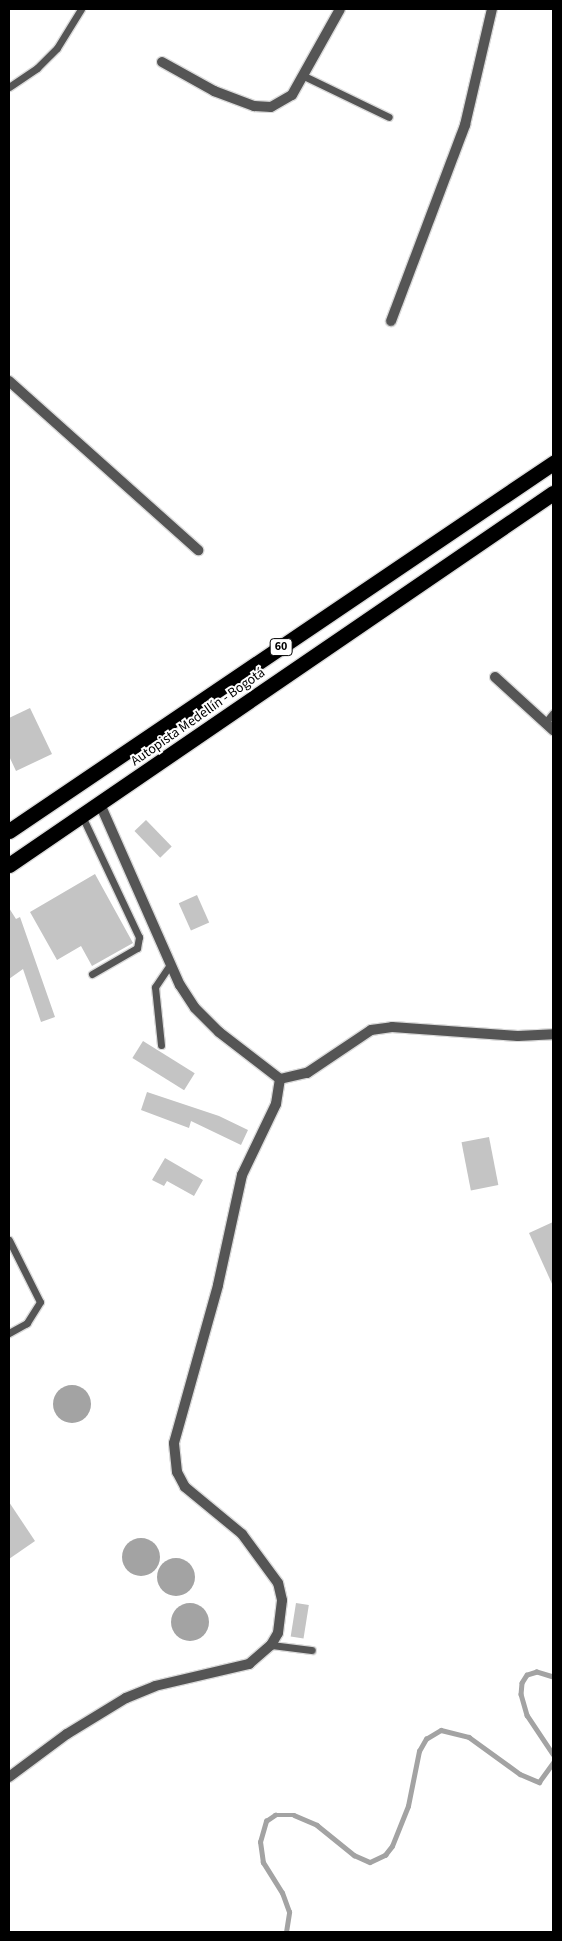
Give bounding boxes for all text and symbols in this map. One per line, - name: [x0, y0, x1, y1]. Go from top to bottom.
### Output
- road number: 60: [268, 638, 294, 656]
- street label: Autopista Medellín - Bogotá: [128, 664, 268, 770]

